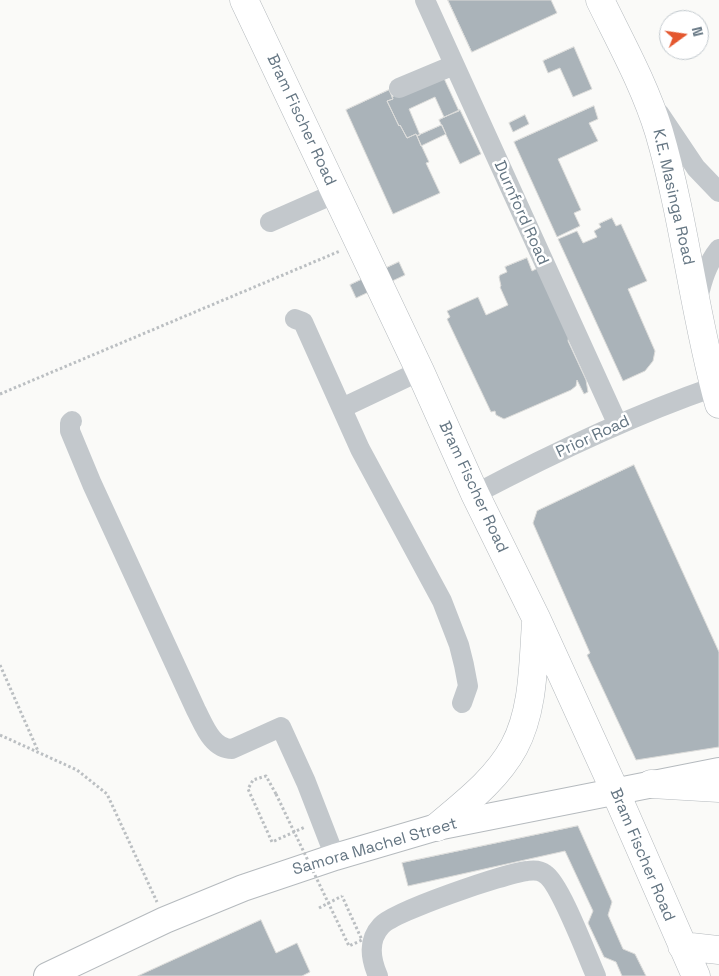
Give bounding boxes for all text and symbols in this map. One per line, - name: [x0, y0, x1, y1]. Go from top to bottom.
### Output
- north arrow: [659, 10, 709, 60]
- text: N: [688, 25, 707, 38]
- street label: Bram Fischer Road: [262, 51, 340, 189]
- street label: K.E. Masinga Road: [648, 127, 698, 267]
- street label: Durnford Road: [489, 158, 553, 268]
- street label: Prior Road: [553, 412, 633, 462]
- street label: Bram Fischer Road: [434, 418, 512, 556]
- street label: Bram Fischer Road: [605, 786, 679, 924]
- street label: Samora Machel Street: [290, 814, 460, 880]

